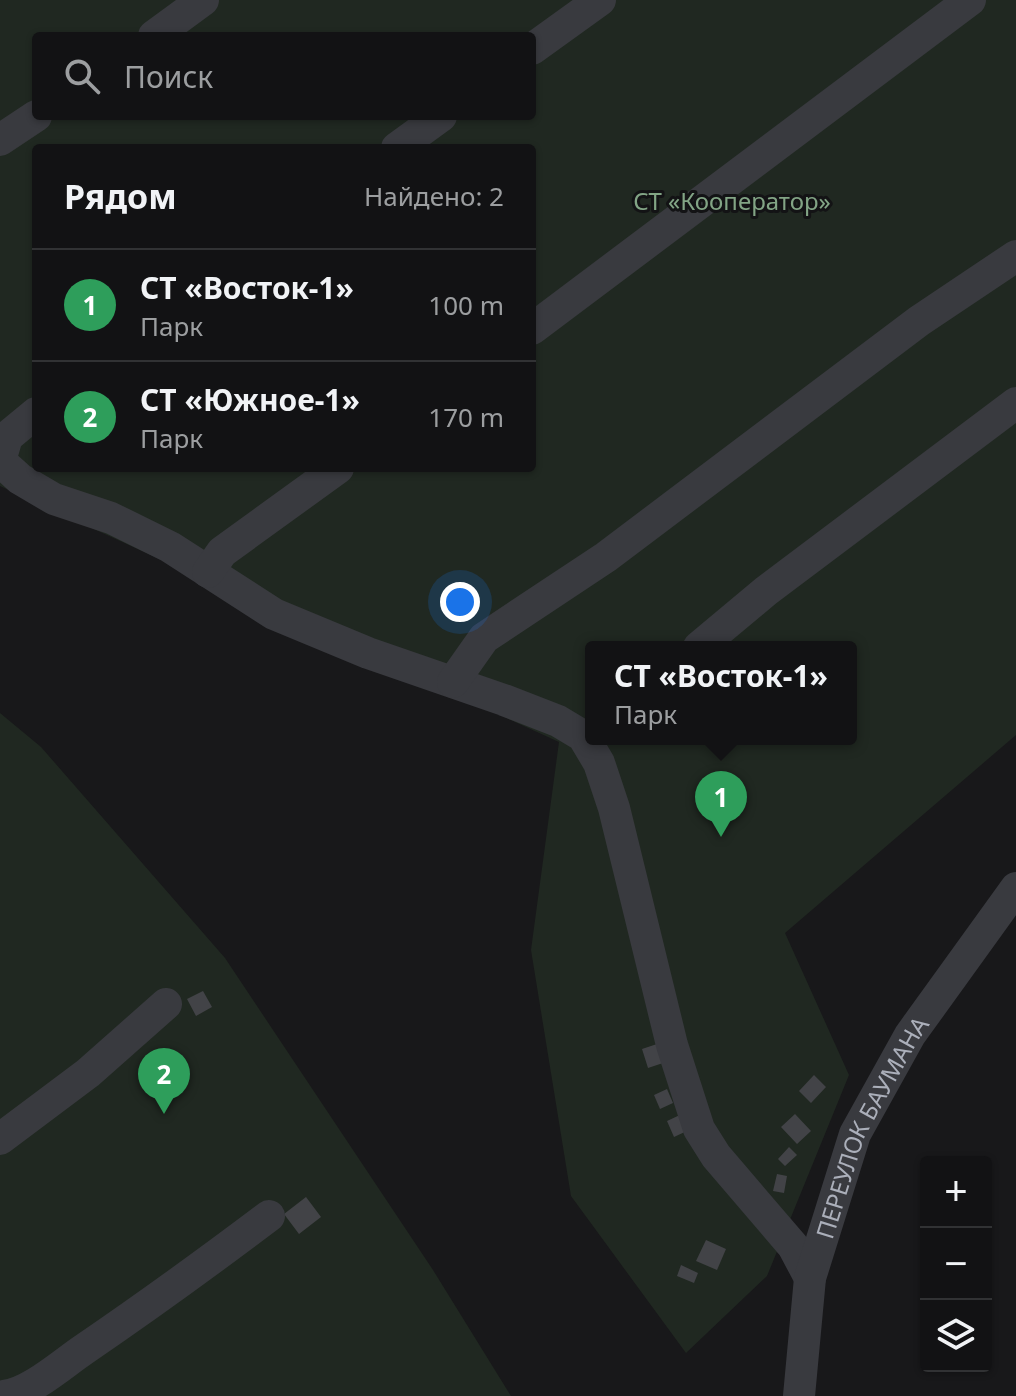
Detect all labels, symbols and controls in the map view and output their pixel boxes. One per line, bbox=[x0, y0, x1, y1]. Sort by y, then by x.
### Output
search box bbox=[32, 32, 536, 120]
icon: search bbox=[60, 54, 104, 98]
text: Поиск bbox=[124, 56, 213, 97]
text: Рядом bbox=[64, 173, 177, 219]
text: Найдено: 2 bbox=[364, 178, 504, 214]
park label: СТ «Кооператор» bbox=[633, 184, 831, 217]
text: СТ «Восток-1» bbox=[140, 267, 354, 308]
text: 1 bbox=[83, 287, 97, 323]
text: 100 m bbox=[428, 287, 504, 323]
text: Парк bbox=[140, 308, 203, 344]
text: СТ «Южное-1» bbox=[140, 379, 360, 420]
text: 2 bbox=[83, 399, 97, 435]
text: 170 m bbox=[428, 399, 504, 435]
text: Парк bbox=[140, 420, 203, 456]
your location bbox=[440, 582, 480, 622]
popup bbox=[585, 641, 857, 745]
text: СТ «Восток-1» bbox=[614, 655, 828, 696]
text: Парк bbox=[614, 696, 677, 732]
pin: 1 bbox=[695, 771, 747, 837]
street label: ПЕРЕУЛОК БАУМАНА bbox=[807, 1008, 936, 1242]
pin: 2 bbox=[138, 1048, 190, 1114]
map controls bbox=[920, 1156, 992, 1372]
button: + bbox=[920, 1156, 992, 1228]
button: − bbox=[920, 1228, 992, 1300]
button: layers bbox=[920, 1300, 992, 1372]

